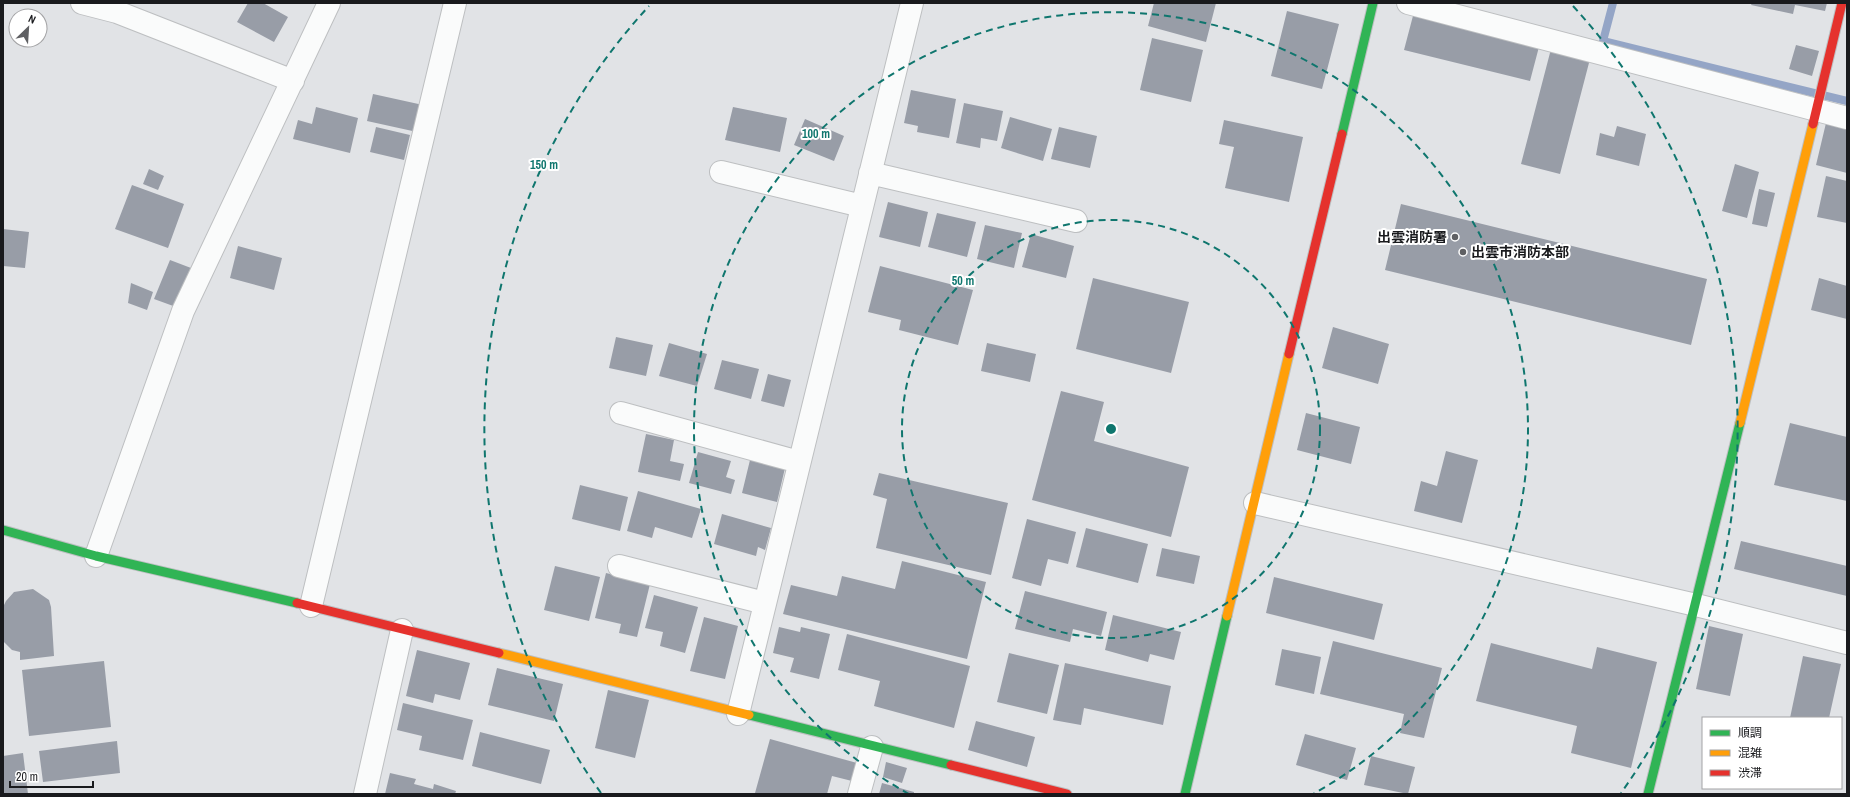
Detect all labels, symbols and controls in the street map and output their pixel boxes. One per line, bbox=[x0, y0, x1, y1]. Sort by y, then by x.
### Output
north arrow bbox=[8, 8, 48, 48]
text: N bbox=[26, 11, 38, 27]
text: 100 m bbox=[802, 126, 830, 142]
text: 150 m bbox=[530, 157, 558, 173]
place label: 出雲消防署 bbox=[1377, 228, 1447, 246]
marker: 出雲消防署 bbox=[1450, 232, 1460, 242]
place label: 出雲市消防本部 bbox=[1471, 243, 1569, 261]
marker: 出雲市消防本部 bbox=[1458, 247, 1468, 257]
text: 50 m bbox=[952, 273, 974, 289]
centre of rings bbox=[1104, 422, 1118, 436]
legend bbox=[1702, 717, 1842, 789]
text: 順調 bbox=[1738, 725, 1762, 741]
text: 混雑 bbox=[1738, 745, 1762, 761]
scale bar bbox=[10, 763, 93, 789]
text: 渋滞 bbox=[1738, 765, 1762, 781]
text: 20 m bbox=[16, 769, 38, 785]

